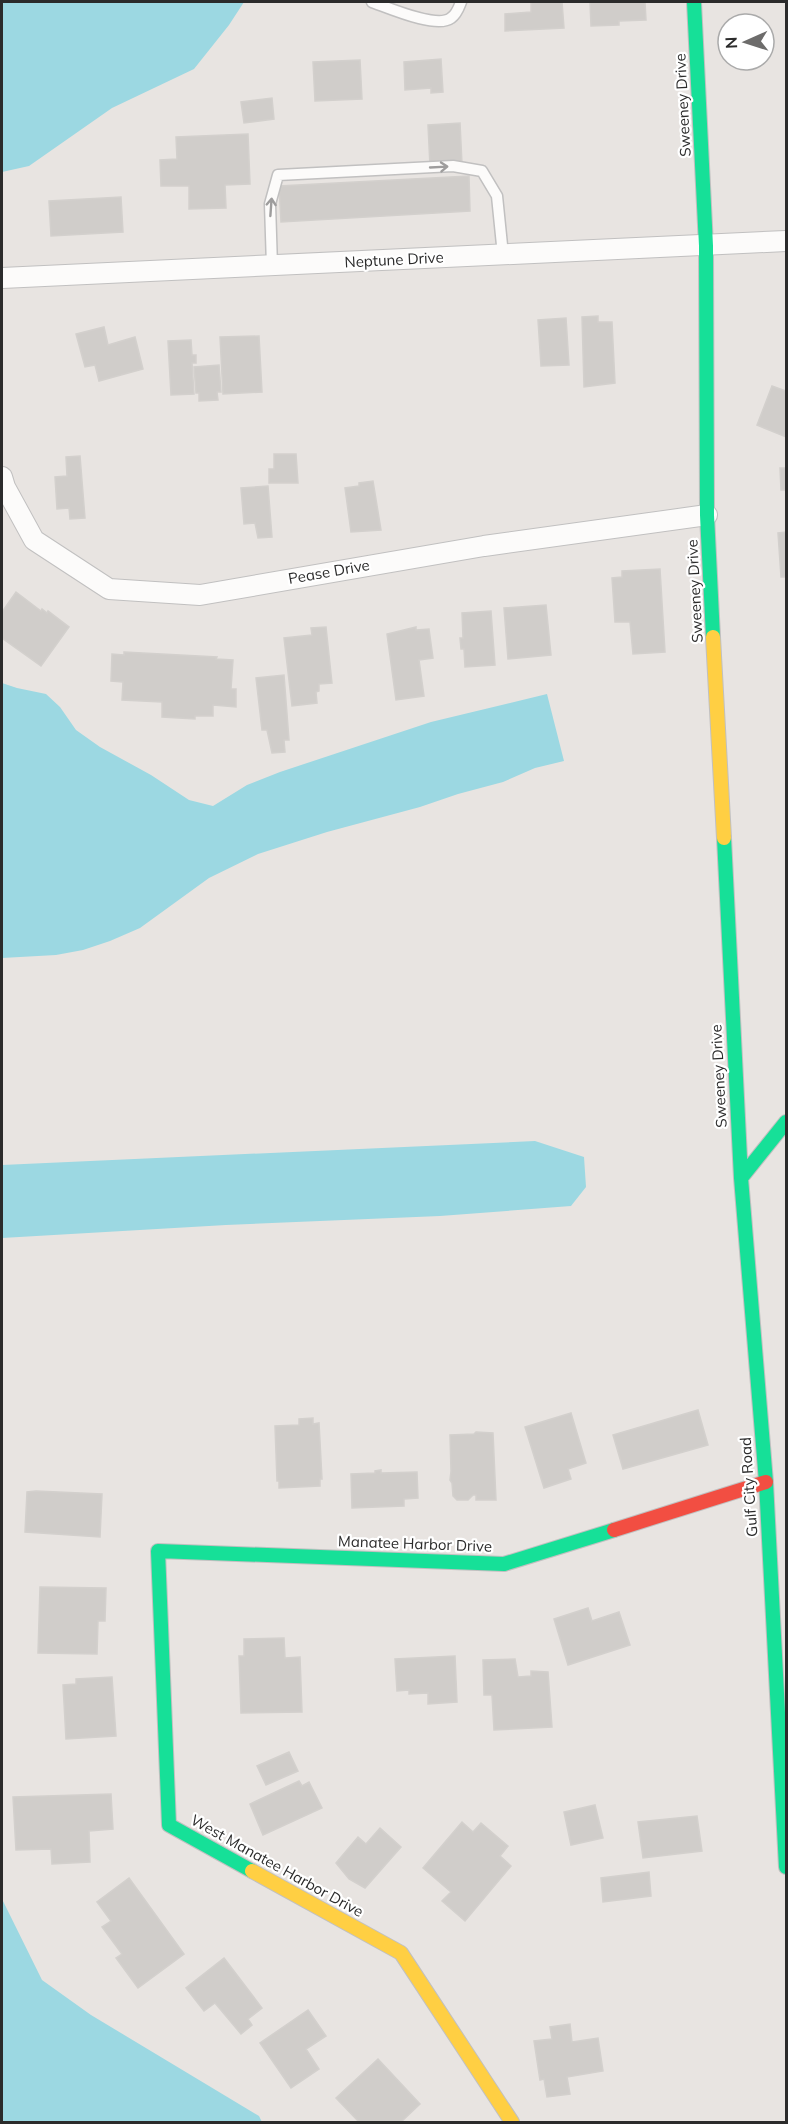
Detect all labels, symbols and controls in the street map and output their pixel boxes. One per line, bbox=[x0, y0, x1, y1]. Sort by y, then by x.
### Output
north arrow bbox=[716, 12, 776, 72]
text: N bbox=[721, 36, 741, 49]
street label: Sweeney Drive bbox=[670, 53, 695, 157]
one-way arrow bbox=[429, 161, 449, 172]
one-way arrow bbox=[266, 198, 277, 218]
street label: Neptune Drive bbox=[344, 247, 444, 272]
street label: Sweeney Drive bbox=[682, 539, 707, 643]
street label: Pease Drive bbox=[287, 555, 371, 588]
street label: Sweeney Drive bbox=[706, 1024, 731, 1128]
street label: Gulf City Road bbox=[736, 1436, 761, 1538]
street label: Manatee Harbor Drive bbox=[338, 1531, 492, 1556]
street label: West Manatee Harbor Drive bbox=[188, 1810, 367, 1921]

